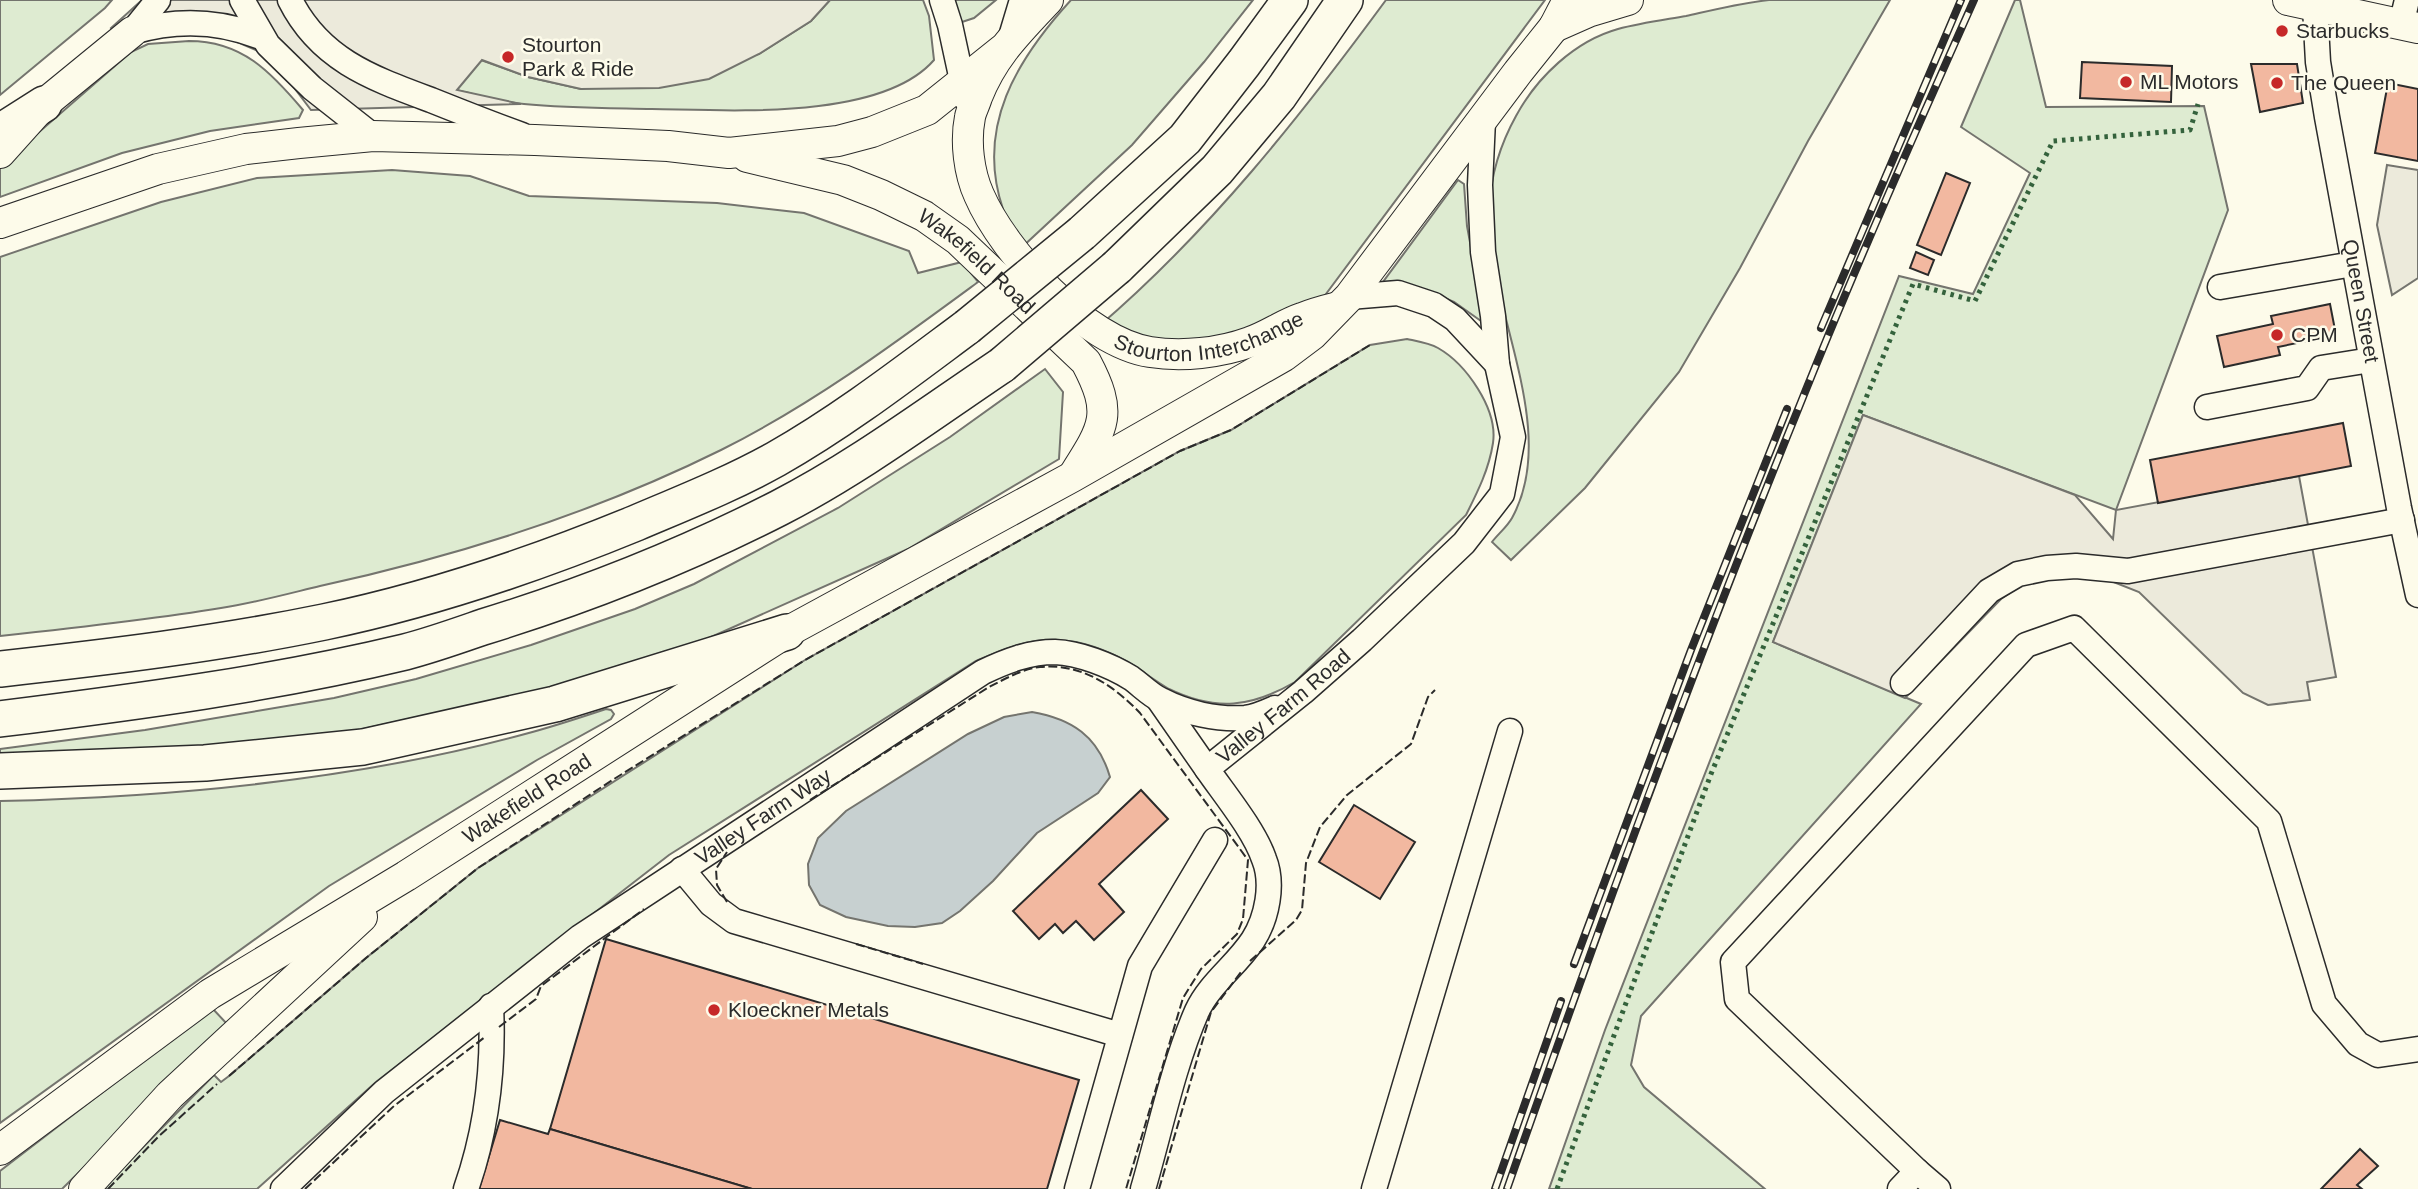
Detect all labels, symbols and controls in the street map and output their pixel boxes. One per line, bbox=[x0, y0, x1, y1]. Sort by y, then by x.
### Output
place label: Starbucks bbox=[2296, 19, 2389, 42]
marker: Starbucks bbox=[2274, 23, 2290, 39]
place label: Stourton Park & Ride bbox=[522, 33, 634, 80]
marker: Stourton Park & Ride bbox=[500, 49, 516, 65]
place label: ML Motors bbox=[2140, 70, 2238, 93]
place label: The Queen bbox=[2291, 71, 2396, 94]
marker: ML Motors bbox=[2118, 74, 2134, 90]
marker: The Queen bbox=[2269, 75, 2285, 91]
street label: Wakefield Road bbox=[914, 204, 1040, 318]
street label: Queen Street bbox=[2339, 237, 2384, 365]
street label: Stourton Interchange bbox=[1111, 307, 1306, 365]
place label: CPM bbox=[2291, 323, 2338, 346]
marker: CPM bbox=[2269, 327, 2285, 343]
street label: Valley Farm Road bbox=[1212, 644, 1355, 768]
street label: Wakefield Road bbox=[458, 749, 595, 848]
street label: Valley Farm Way bbox=[691, 763, 835, 869]
place label: Kloeckner Metals bbox=[728, 998, 889, 1021]
marker: Kloeckner Metals bbox=[706, 1002, 722, 1018]

